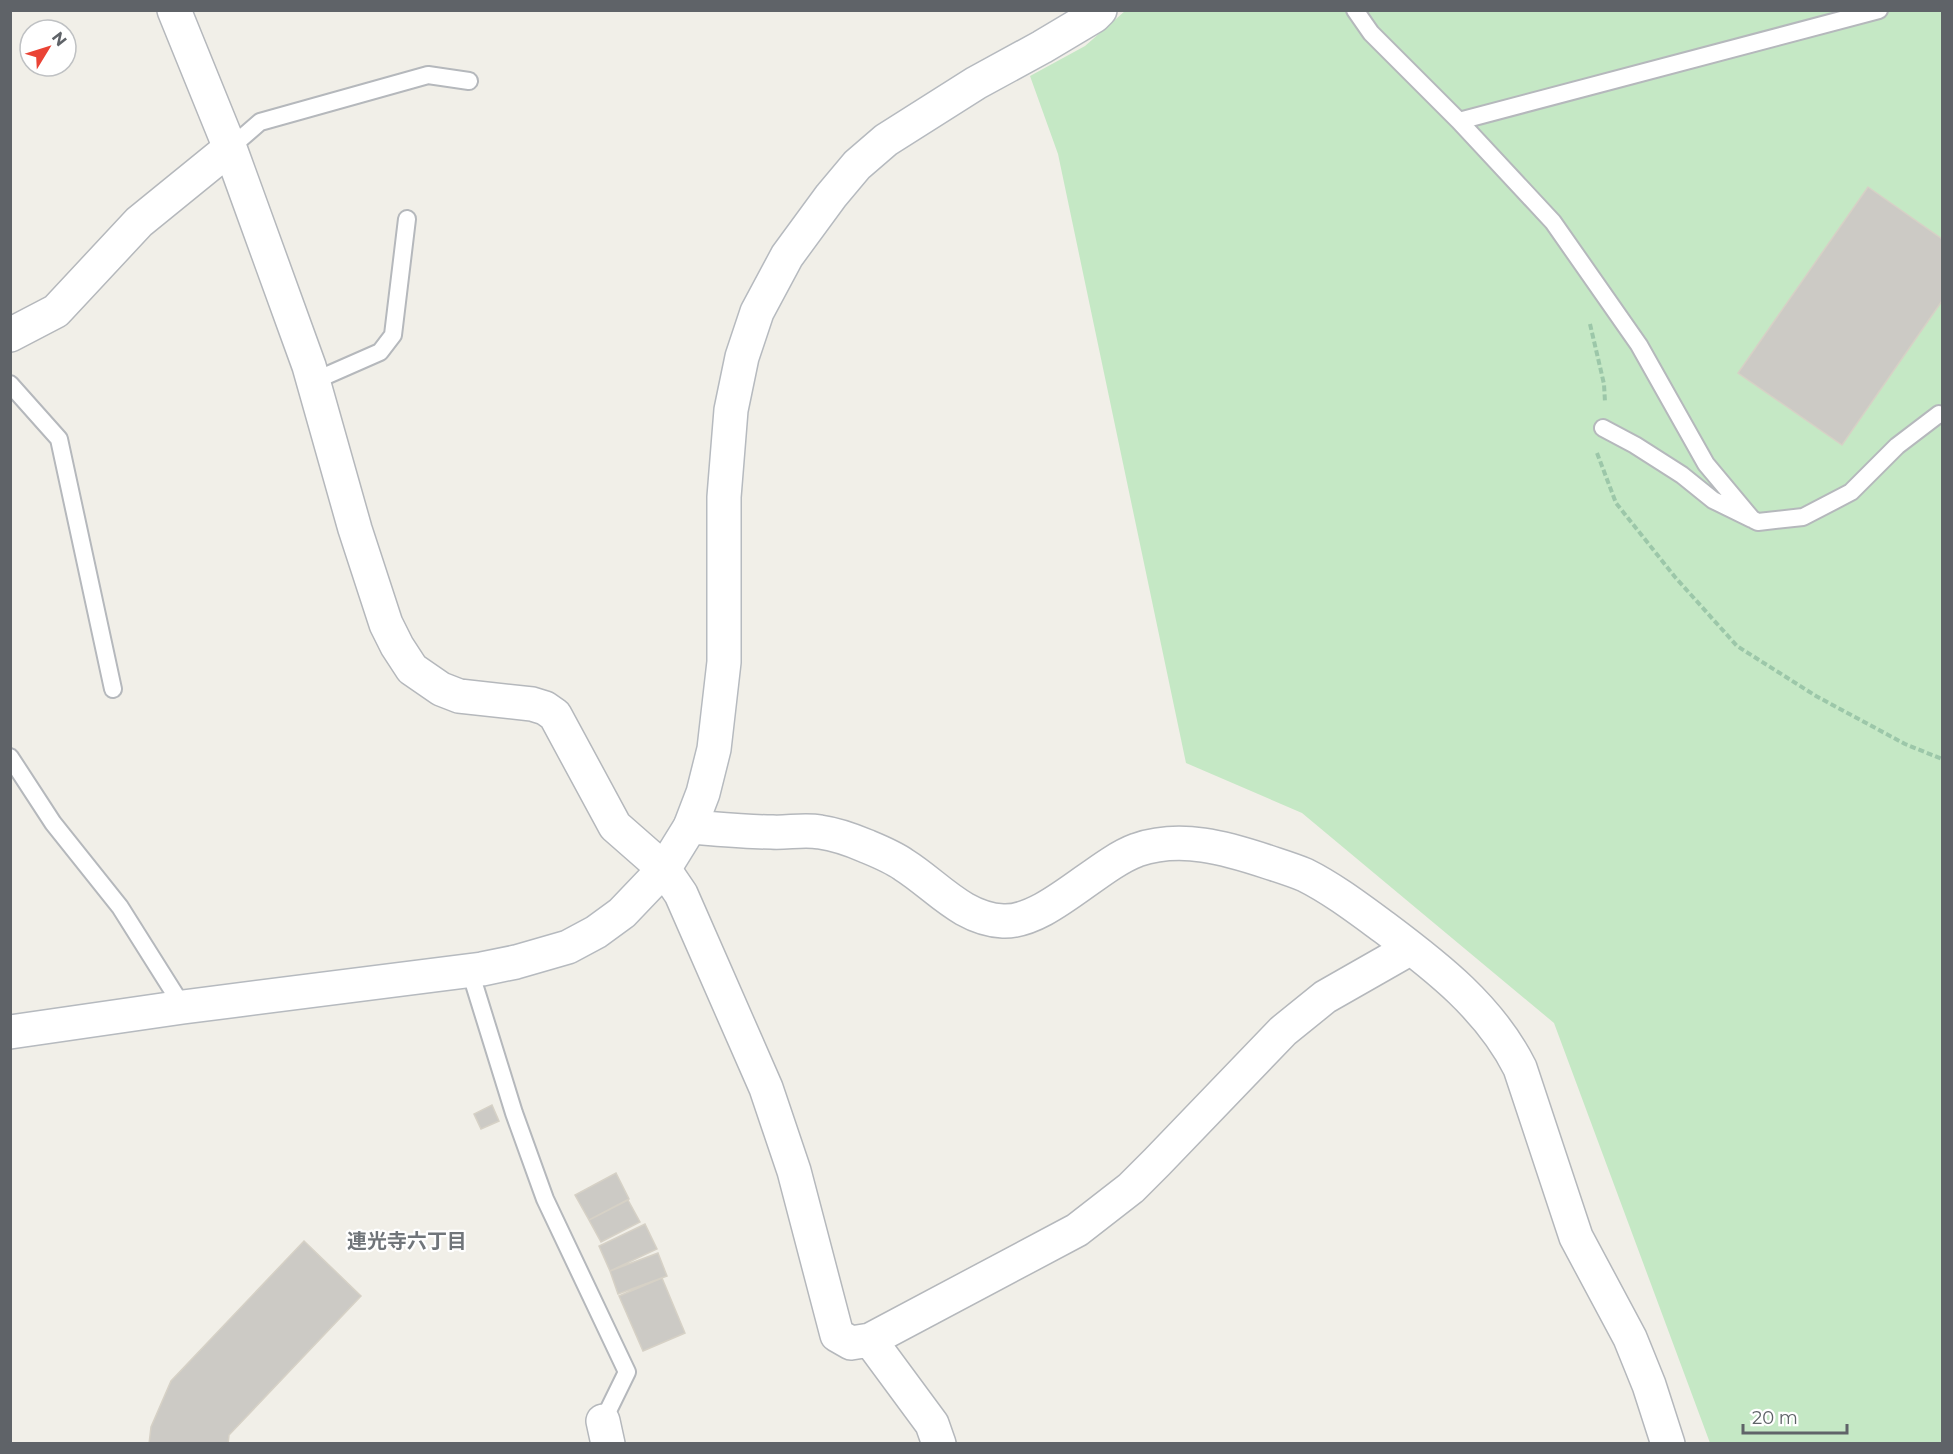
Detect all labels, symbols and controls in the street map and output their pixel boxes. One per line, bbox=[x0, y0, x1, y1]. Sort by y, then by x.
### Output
north arrow bbox=[18, 18, 78, 78]
text: N bbox=[48, 28, 71, 50]
district label: 連光寺六丁目 bbox=[347, 1229, 467, 1253]
scale bar bbox=[1743, 1397, 1846, 1435]
text: 20 m bbox=[1752, 1407, 1798, 1429]

